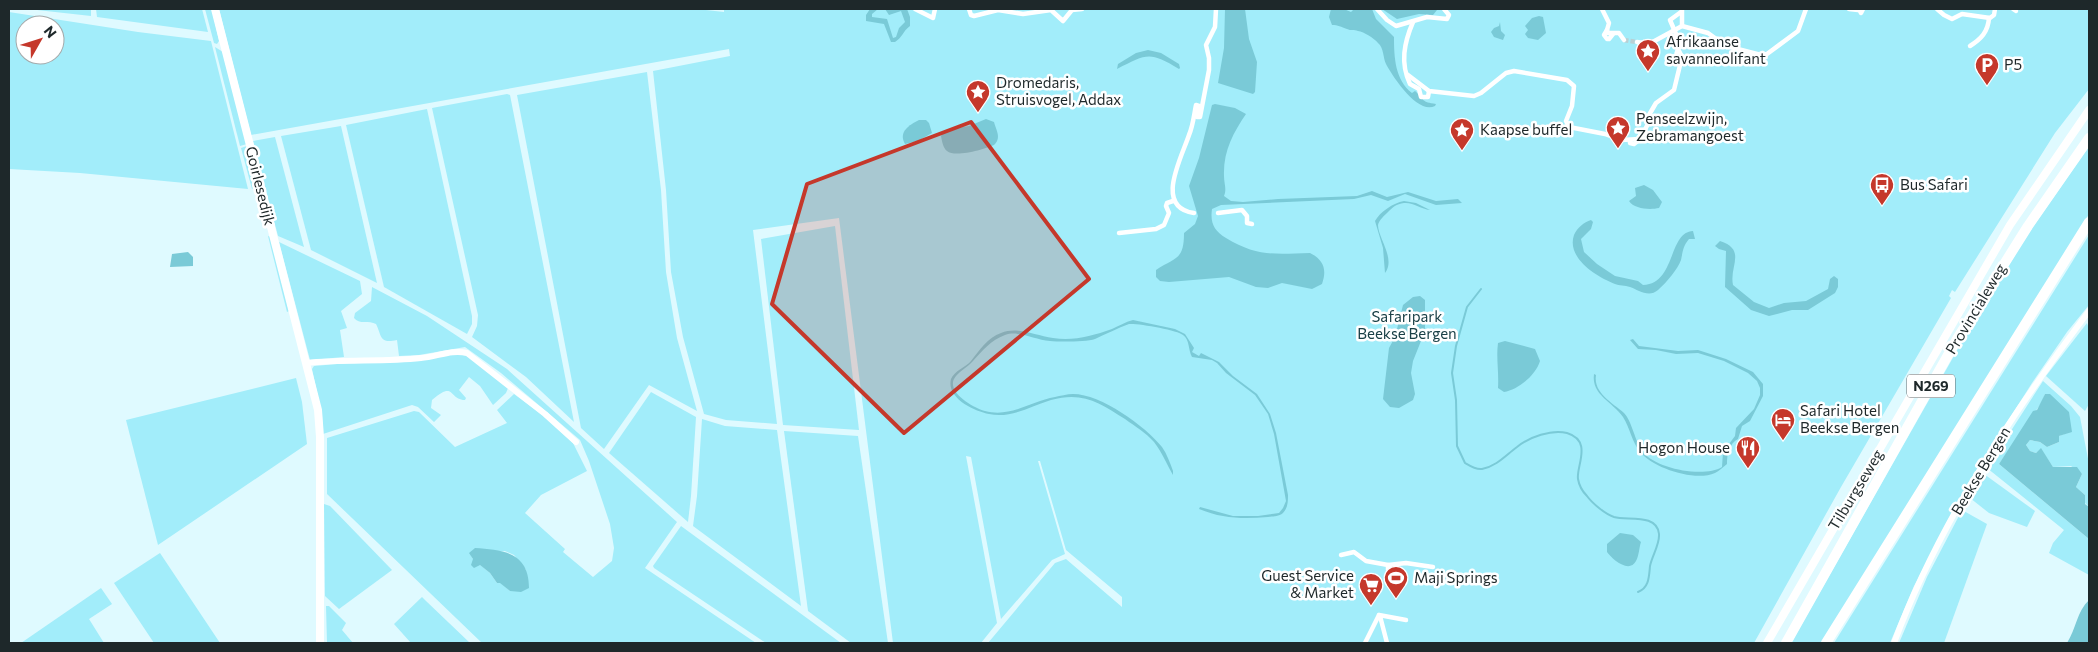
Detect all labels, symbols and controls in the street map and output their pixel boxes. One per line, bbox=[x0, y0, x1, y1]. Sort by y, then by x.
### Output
north arrow bbox=[15, 15, 65, 65]
text: N bbox=[41, 22, 60, 41]
place label: Afrikaanse savanneolifant bbox=[1666, 32, 1766, 67]
place icon: Afrikaanse savanneolifant bbox=[1635, 38, 1661, 72]
parking icon: P5 bbox=[1974, 52, 2000, 86]
place label: P5 bbox=[2004, 55, 2022, 73]
place label: Dromedaris, Struisvogel, Addax bbox=[996, 73, 1121, 108]
place icon: Dromedaris, Struisvogel, Addax bbox=[965, 79, 991, 113]
place label: Penseelzwijn, Zebramangoest bbox=[1636, 109, 1744, 144]
place icon: Penseelzwijn, Zebramangoest bbox=[1605, 115, 1631, 149]
place icon: Kaapse buffel bbox=[1449, 117, 1475, 151]
place label: Kaapse buffel bbox=[1480, 120, 1572, 138]
street label: Goirlesedijk bbox=[242, 144, 279, 227]
bus stop icon: Bus Safari bbox=[1869, 172, 1895, 206]
place label: Bus Safari bbox=[1900, 175, 1968, 193]
street label: Provincialeweg bbox=[1941, 260, 2009, 357]
park label: Safaripark Beekse Bergen bbox=[1357, 307, 1457, 342]
road number: N269 bbox=[1907, 374, 1955, 398]
place label: Safari Hotel Beekse Bergen bbox=[1800, 401, 1899, 436]
hotel icon: Safari Hotel Beekse Bergen bbox=[1770, 407, 1796, 441]
street label: Beekse Bergen bbox=[1947, 423, 2013, 518]
restaurant icon: Hogon House bbox=[1735, 435, 1761, 469]
place label: Hogon House bbox=[1638, 438, 1730, 456]
street label: Tilburgseweg bbox=[1824, 446, 1886, 533]
sports icon: Maji Springs bbox=[1383, 565, 1409, 599]
place label: Guest Service & Market bbox=[1261, 566, 1354, 601]
place label: Maji Springs bbox=[1414, 568, 1498, 586]
supermarket icon: Guest Service & Market bbox=[1358, 572, 1384, 606]

